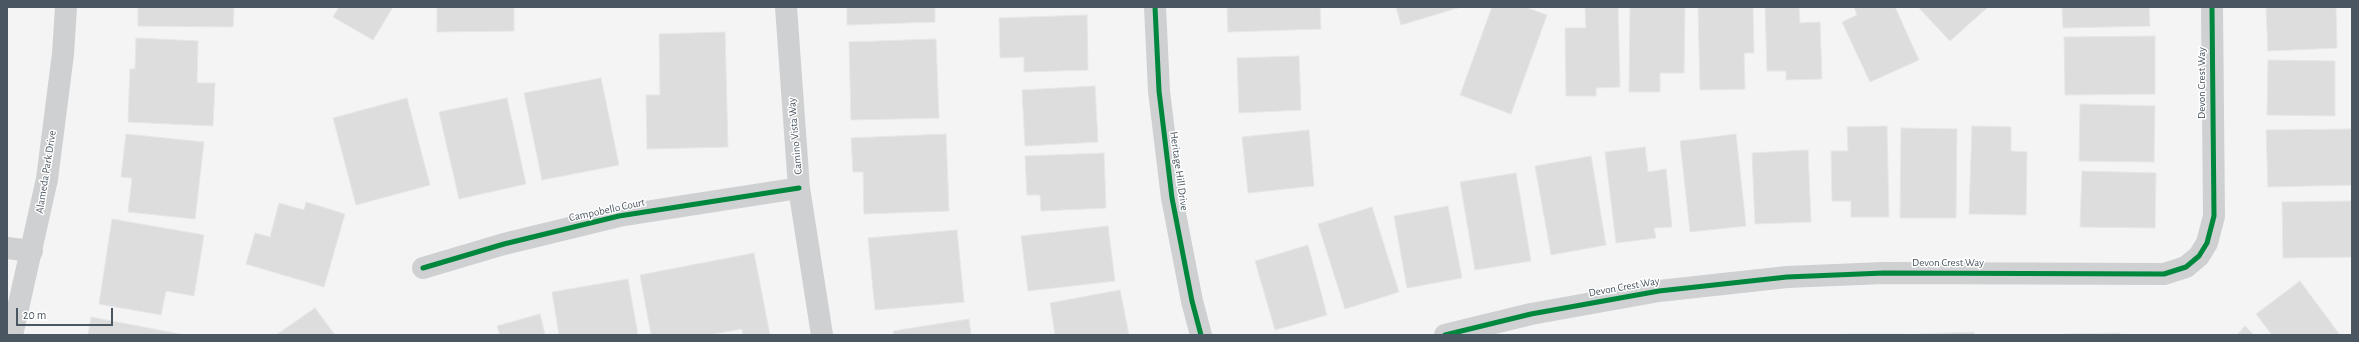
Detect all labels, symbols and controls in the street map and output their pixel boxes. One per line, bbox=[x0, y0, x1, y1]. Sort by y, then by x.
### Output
street label: Devon Crest Way bbox=[2195, 47, 2209, 119]
street label: Camino Vista Way bbox=[785, 97, 805, 175]
street label: Alameda Park Drive bbox=[33, 129, 59, 215]
street label: Heritage Hill Drive bbox=[1167, 131, 1191, 211]
street label: Campobello Court bbox=[568, 196, 646, 224]
street label: Devon Crest Way bbox=[1912, 256, 1984, 270]
street label: Devon Crest Way bbox=[1587, 274, 1661, 300]
scale bar bbox=[18, 300, 115, 326]
text: 20 m bbox=[23, 309, 46, 321]

